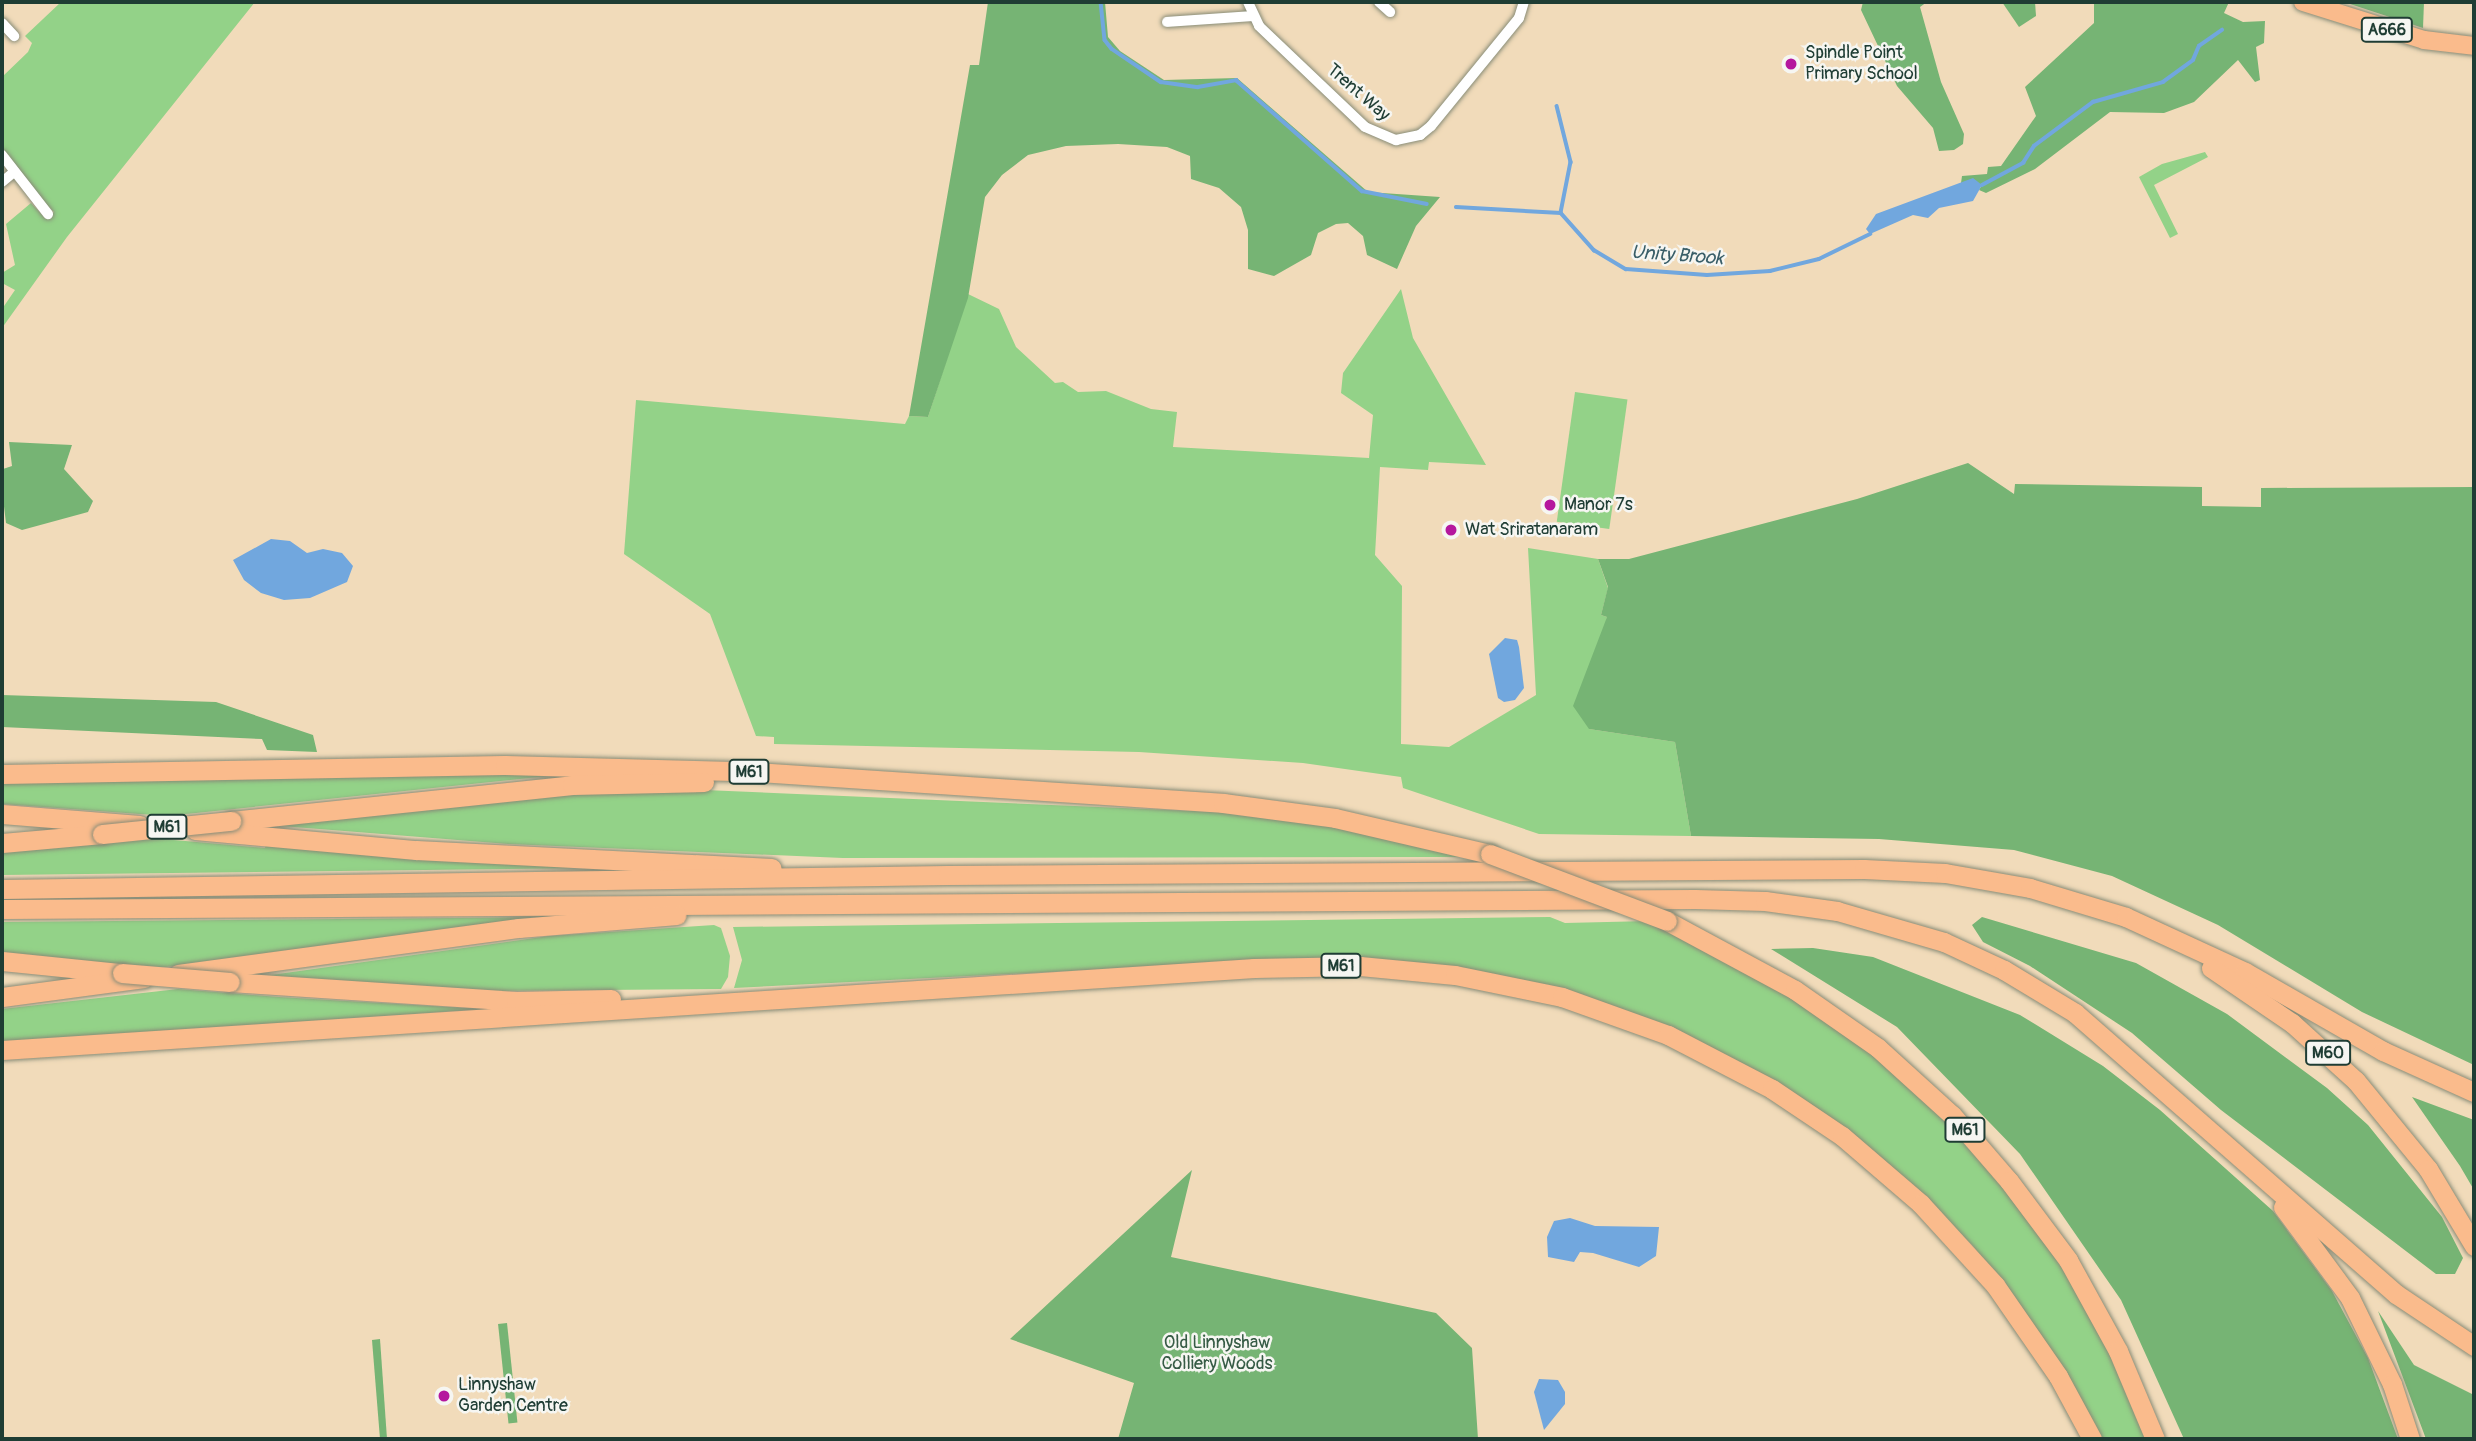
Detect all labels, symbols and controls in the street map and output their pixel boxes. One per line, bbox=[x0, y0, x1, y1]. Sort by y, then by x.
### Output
road number: A666 bbox=[2361, 18, 2413, 42]
place label: Spindle Point Primary School bbox=[1805, 43, 1918, 86]
marker: Spindle Point Primary School bbox=[1783, 56, 1799, 72]
street label: Trent Way bbox=[1322, 60, 1394, 126]
water label: Unity Brook bbox=[1630, 241, 1724, 271]
place label: Manor 7s bbox=[1564, 494, 1633, 516]
marker: Manor 7s bbox=[1542, 497, 1558, 513]
place label: Wat Sriratanaram bbox=[1465, 519, 1598, 541]
marker: Wat Sriratanaram bbox=[1443, 522, 1459, 538]
road number: M61 bbox=[728, 760, 770, 785]
road number: M61 bbox=[146, 814, 188, 840]
road number: M61 bbox=[1320, 954, 1362, 978]
road number: M60 bbox=[2304, 1040, 2352, 1065]
road number: M61 bbox=[1944, 1118, 1986, 1142]
park label: Old Linnyshaw Colliery Woods bbox=[1161, 1333, 1273, 1376]
place label: Linnyshaw Garden Centre bbox=[458, 1375, 568, 1418]
marker: Linnyshaw Garden Centre bbox=[436, 1388, 452, 1404]

